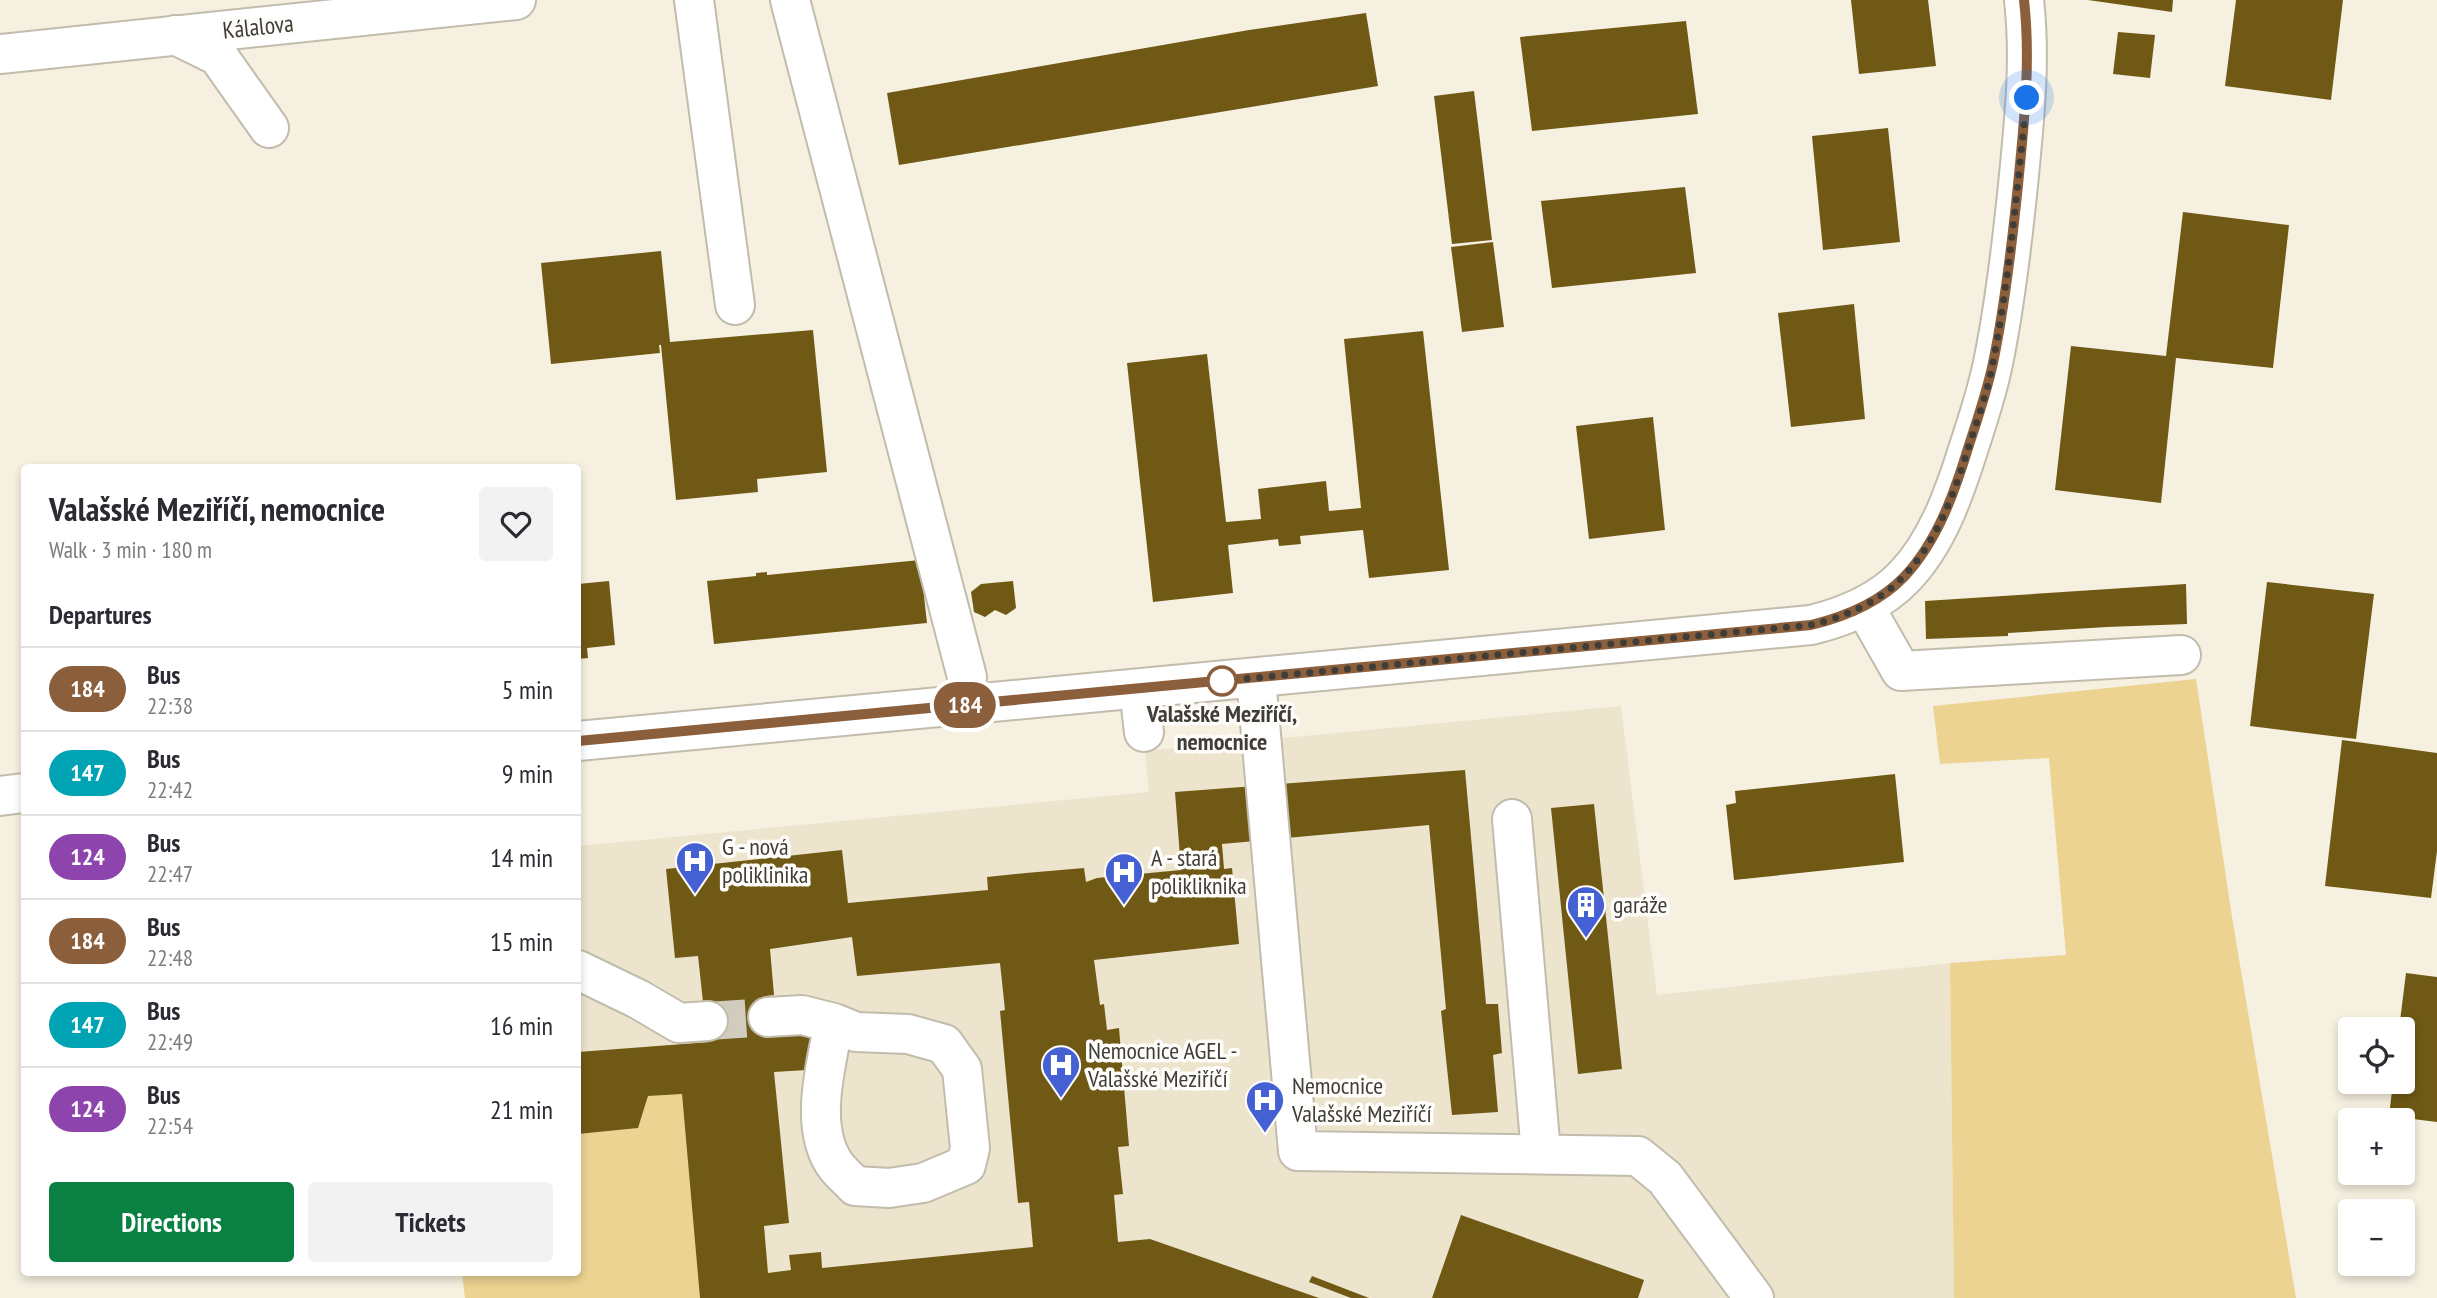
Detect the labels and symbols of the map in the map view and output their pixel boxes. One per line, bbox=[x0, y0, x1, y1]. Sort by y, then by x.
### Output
street label: Kálalova bbox=[221, 7, 295, 46]
your location bbox=[2009, 80, 2044, 115]
marker: Valašské Meziříčí, nemocnice bbox=[1207, 666, 1237, 696]
line badge: 184 bbox=[925, 682, 1005, 728]
place label: Valašské Meziříčí, nemocnice bbox=[1146, 698, 1297, 757]
place label: G - nová poliklinika bbox=[722, 831, 808, 890]
hospital icon: G - nová poliklinika bbox=[674, 840, 716, 895]
place label: A - stará polikliknika bbox=[1151, 842, 1247, 901]
hospital icon: A - stará polikliknika bbox=[1103, 851, 1145, 906]
building icon: garáže bbox=[1565, 884, 1607, 939]
place label: garáže bbox=[1613, 889, 1667, 920]
place label: Nemocnice AGEL - Valašské Meziříčí bbox=[1087, 1035, 1237, 1094]
hospital icon: Nemocnice AGEL - Valašské Meziříčí bbox=[1040, 1044, 1082, 1099]
place label: Nemocnice Valašské Meziříčí bbox=[1291, 1070, 1432, 1129]
hospital icon: Nemocnice Valašské Meziříčí bbox=[1244, 1079, 1286, 1134]

